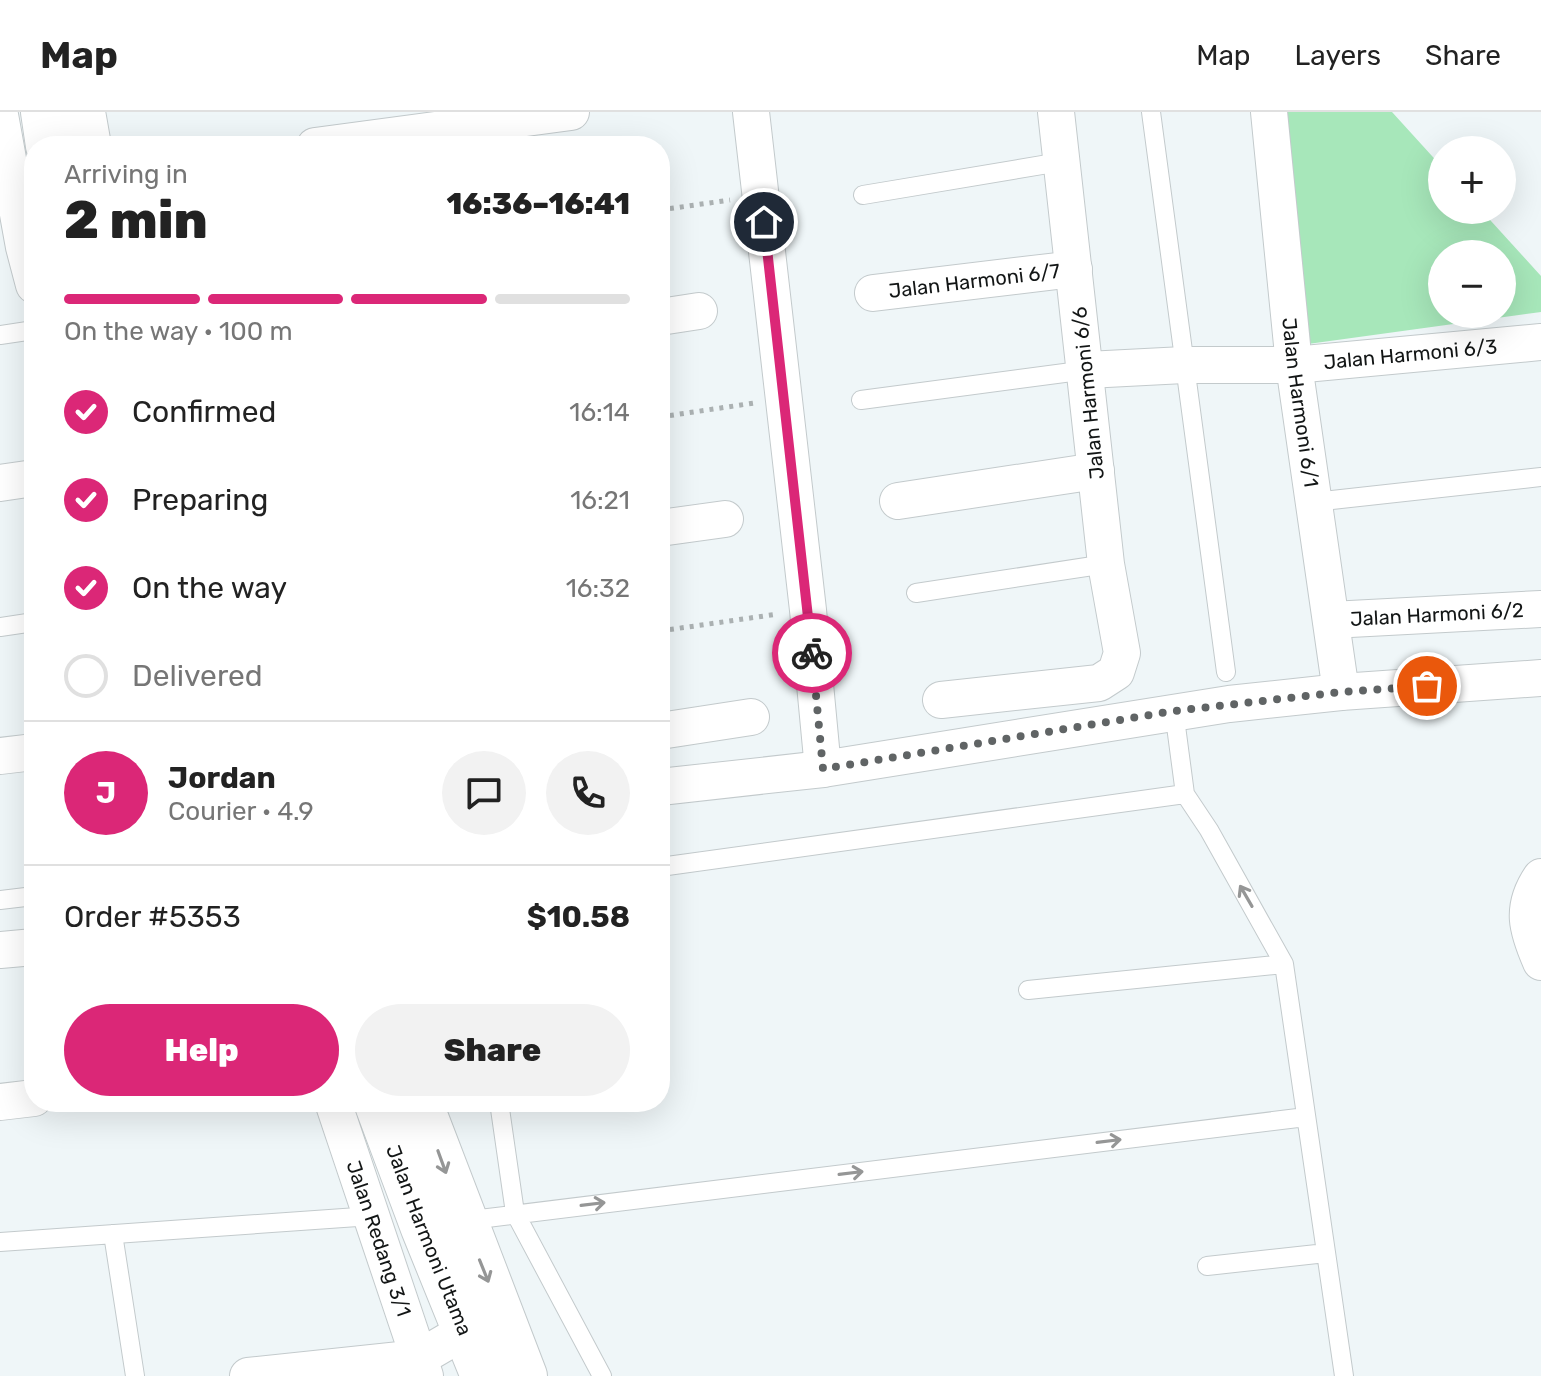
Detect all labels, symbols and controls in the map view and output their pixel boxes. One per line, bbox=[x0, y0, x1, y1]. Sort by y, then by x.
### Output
text: Map bbox=[40, 32, 118, 78]
text: Map bbox=[1196, 39, 1251, 72]
text: Layers bbox=[1295, 39, 1381, 72]
text: Share bbox=[1425, 39, 1501, 72]
map controls bbox=[1428, 136, 1516, 328]
button: + bbox=[1428, 136, 1516, 224]
text: Arriving in bbox=[64, 159, 188, 190]
text: 16:36–16:41 bbox=[447, 186, 630, 222]
pin bbox=[730, 188, 798, 256]
text: 2 min bbox=[64, 189, 208, 251]
icon: home bbox=[742, 200, 786, 244]
button: − bbox=[1428, 240, 1516, 328]
street label: Jalan Harmoni 6/7 bbox=[887, 259, 1061, 303]
street label: Jalan Harmoni 6/6 bbox=[1067, 306, 1109, 480]
text: On the way · 100 m bbox=[64, 316, 293, 347]
street label: Jalan Harmoni 6/1 bbox=[1277, 316, 1323, 489]
street label: Jalan Harmoni 6/3 bbox=[1322, 334, 1498, 374]
icon: check bbox=[64, 390, 108, 434]
text: Confirmed bbox=[132, 394, 276, 430]
text: 16:14 bbox=[569, 397, 630, 428]
icon: check bbox=[64, 478, 108, 522]
text: Preparing bbox=[132, 482, 268, 518]
text: 16:21 bbox=[570, 485, 630, 516]
icon: check bbox=[64, 566, 108, 610]
text: On the way bbox=[132, 570, 287, 606]
text: 16:32 bbox=[566, 573, 630, 604]
street label: Jalan Harmoni 6/2 bbox=[1349, 598, 1524, 631]
courier bbox=[772, 613, 852, 693]
icon: bike bbox=[790, 631, 834, 675]
pin bbox=[1393, 652, 1461, 720]
text: Delivered bbox=[132, 658, 263, 694]
icon: bag bbox=[1405, 664, 1449, 708]
button: chat bbox=[442, 751, 526, 835]
button: phone bbox=[546, 751, 630, 835]
text: Jordan bbox=[168, 760, 276, 796]
text: J bbox=[96, 775, 116, 811]
text: Courier · 4.9 bbox=[168, 796, 314, 827]
one-way arrow bbox=[1238, 885, 1254, 908]
text: Order #5353 bbox=[64, 899, 241, 935]
text: $10.58 bbox=[527, 899, 630, 935]
button: Help bbox=[64, 1004, 339, 1096]
button: Share bbox=[355, 1004, 630, 1096]
one-way arrow bbox=[1096, 1133, 1121, 1148]
street label: Jalan Harmoni Utama bbox=[381, 1142, 477, 1339]
one-way arrow bbox=[436, 1149, 451, 1174]
street label: Jalan Redang 3/1 bbox=[342, 1158, 416, 1319]
one-way arrow bbox=[837, 1165, 864, 1180]
one-way arrow bbox=[579, 1196, 605, 1211]
one-way arrow bbox=[478, 1258, 492, 1283]

